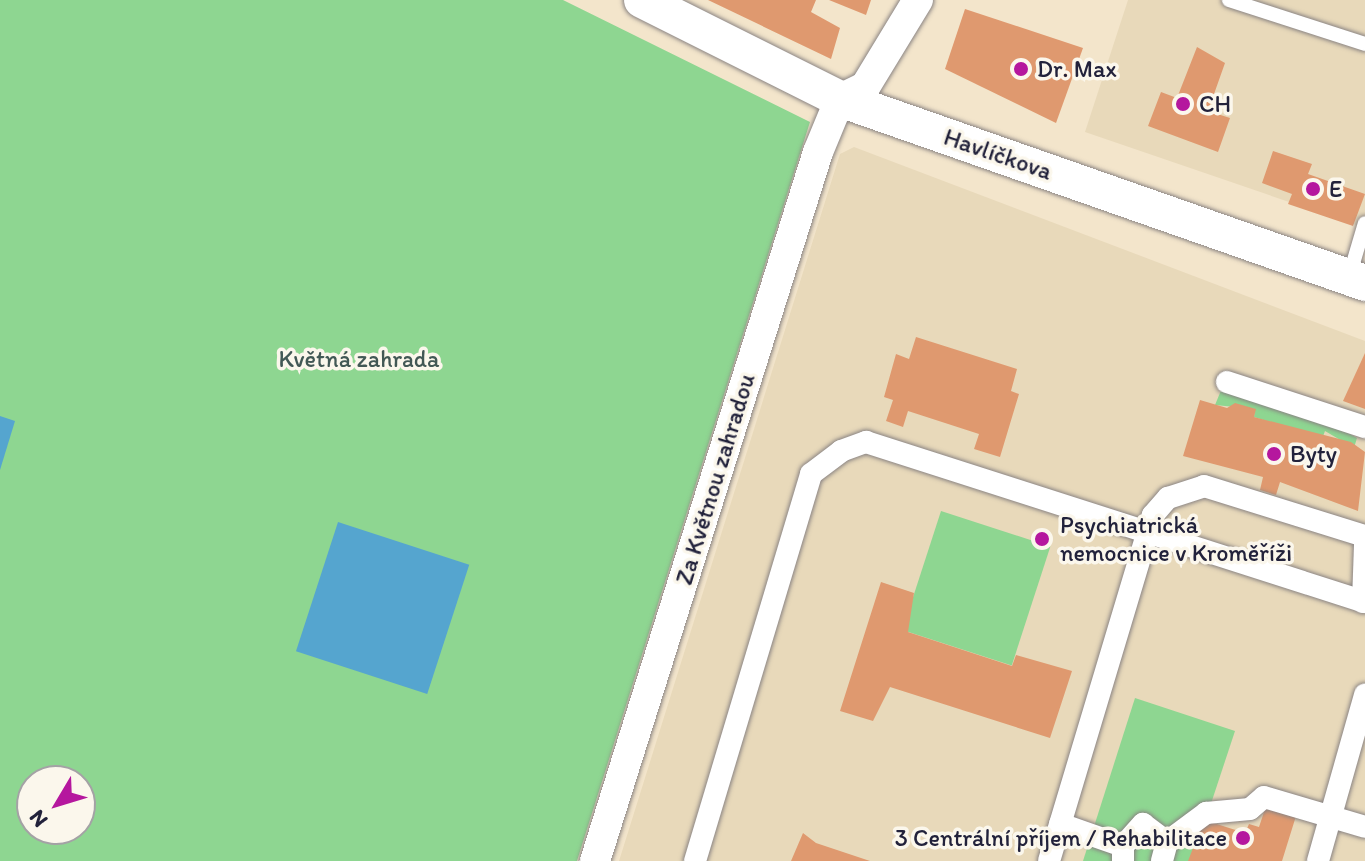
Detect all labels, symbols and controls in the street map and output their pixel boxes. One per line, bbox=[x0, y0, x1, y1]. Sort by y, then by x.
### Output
place label: Dr. Max bbox=[1037, 55, 1117, 83]
marker: Dr. Max bbox=[1012, 60, 1030, 78]
place label: CH bbox=[1199, 90, 1231, 118]
marker: CH bbox=[1174, 95, 1192, 113]
street label: Havlíčkova bbox=[940, 122, 1056, 186]
place label: E bbox=[1329, 175, 1342, 203]
marker: E bbox=[1304, 180, 1322, 198]
park label: Květná zahrada bbox=[279, 345, 439, 373]
street label: Za Květnou zahradou bbox=[669, 370, 761, 588]
place label: Byty bbox=[1290, 440, 1337, 468]
marker: Byty bbox=[1265, 445, 1283, 463]
place label: Psychiatrická nemocnice v Kroměříži bbox=[1060, 511, 1292, 567]
marker: Psychiatrická nemocnice v Kroměříži bbox=[1031, 528, 1053, 550]
north arrow bbox=[16, 765, 96, 845]
text: N bbox=[23, 805, 53, 833]
place label: 3 Centrální příjem / Rehabilitace bbox=[894, 824, 1227, 852]
marker: 3 Centrální příjem / Rehabilitace bbox=[1234, 829, 1252, 847]

